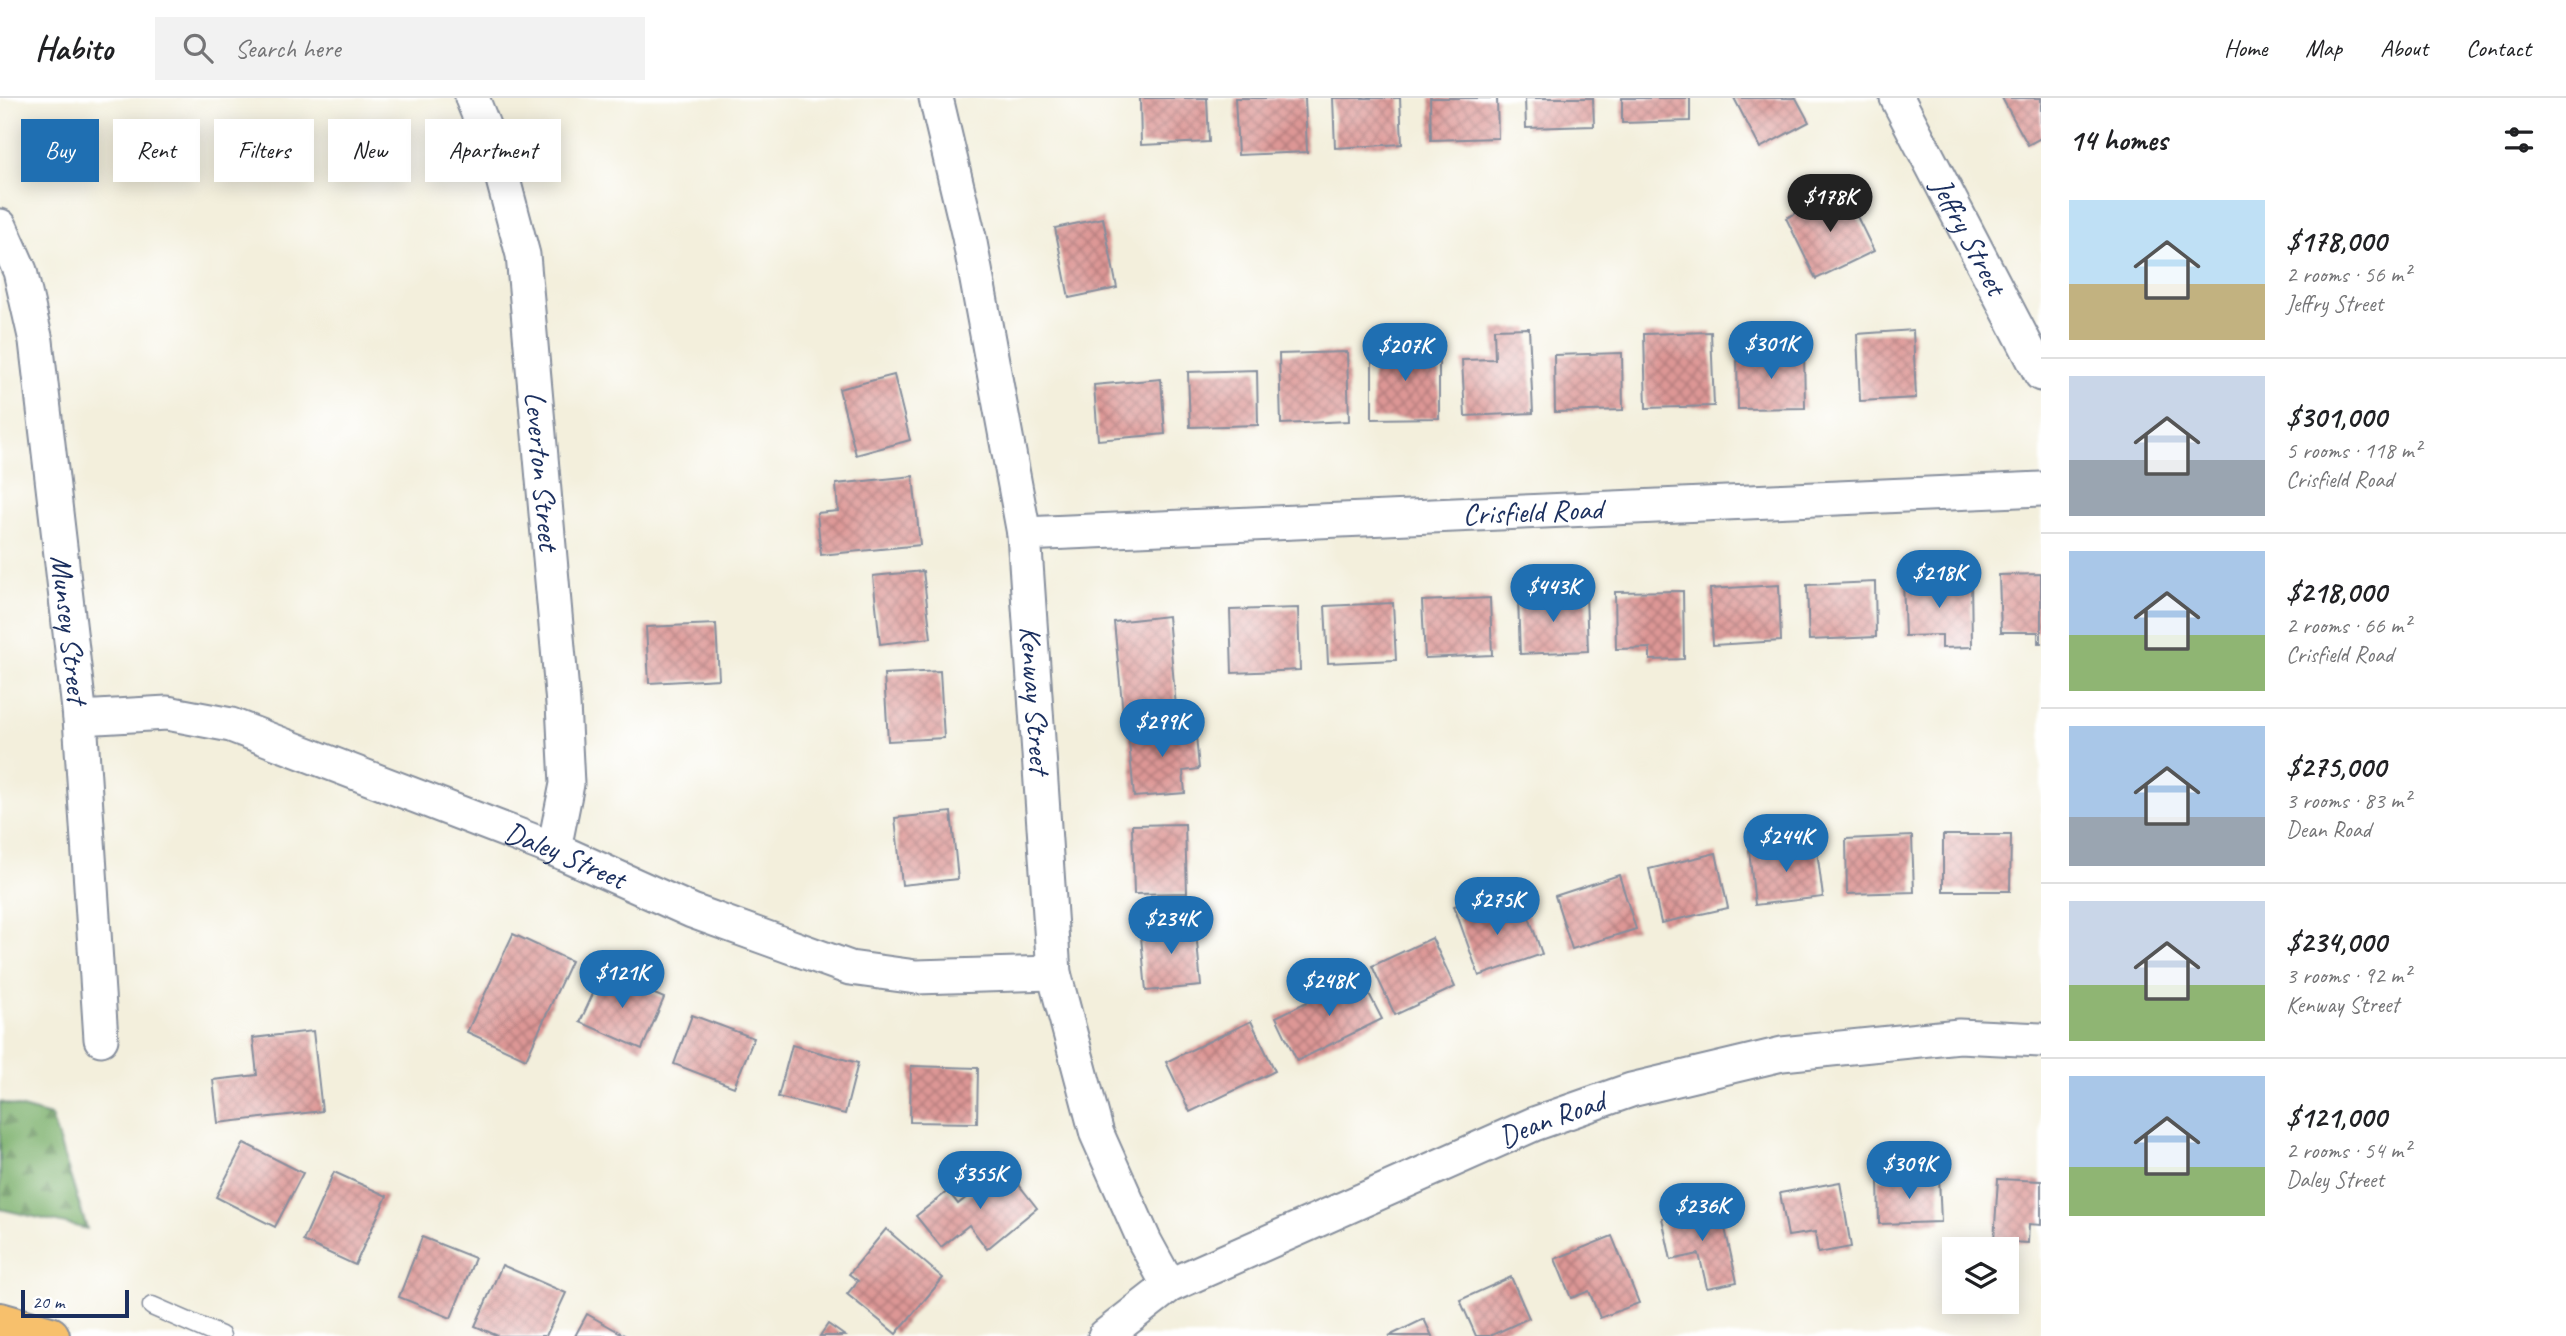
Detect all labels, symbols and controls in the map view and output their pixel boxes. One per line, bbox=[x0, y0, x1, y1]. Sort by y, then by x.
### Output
search box bbox=[155, 17, 645, 80]
text: Habito bbox=[35, 27, 113, 69]
icon: search bbox=[179, 29, 217, 67]
text: Search here bbox=[235, 32, 341, 65]
text: Home bbox=[2224, 33, 2267, 63]
text: Map bbox=[2305, 33, 2342, 63]
text: About bbox=[2380, 33, 2428, 63]
text: Contact bbox=[2466, 33, 2531, 63]
chip: Buy bbox=[21, 119, 99, 182]
chip: Rent bbox=[113, 119, 200, 182]
chip: Filters bbox=[214, 119, 314, 182]
chip: New bbox=[328, 119, 411, 182]
chip: Apartment bbox=[425, 119, 561, 182]
text: 14 homes bbox=[2069, 121, 2167, 159]
icon: filters bbox=[2500, 121, 2538, 159]
street label: Jeffry Street bbox=[1922, 170, 2017, 304]
pin: $178K bbox=[1781, 174, 1879, 234]
text: $178K bbox=[1804, 182, 1857, 211]
text: $178,000 bbox=[2286, 222, 2386, 260]
icon: home bbox=[2125, 228, 2209, 312]
text: 2 rooms · 56 m² bbox=[2286, 260, 2410, 289]
text: Jeffry Street bbox=[2286, 289, 2383, 318]
pin: $301K bbox=[1722, 322, 1820, 381]
pin: $207K bbox=[1356, 324, 1454, 383]
text: $301K bbox=[1744, 329, 1798, 358]
text: $207K bbox=[1379, 331, 1432, 360]
street label: Leverton Street bbox=[516, 390, 568, 555]
text: $301,000 bbox=[2286, 398, 2386, 436]
icon: home bbox=[2125, 404, 2209, 488]
text: 5 rooms · 118 m² bbox=[2286, 436, 2421, 465]
text: Crisfield Road bbox=[2286, 465, 2393, 494]
street label: Crisfield Road bbox=[1462, 489, 1607, 534]
pin: $218K bbox=[1890, 550, 1988, 610]
street label: Munsey Street bbox=[42, 553, 98, 709]
text: $218K bbox=[1912, 558, 1966, 587]
pin: $443K bbox=[1504, 564, 1602, 624]
text: $443K bbox=[1526, 572, 1580, 601]
text: $218,000 bbox=[2286, 573, 2386, 611]
icon: home bbox=[2125, 579, 2209, 663]
text: 2 rooms · 66 m² bbox=[2286, 611, 2410, 640]
street label: Kenway Street bbox=[1011, 625, 1060, 779]
text: Crisfield Road bbox=[2286, 640, 2393, 669]
pin: $299K bbox=[1113, 700, 1211, 759]
text: $299K bbox=[1136, 707, 1188, 736]
text: $275,000 bbox=[2286, 748, 2386, 786]
icon: home bbox=[2125, 754, 2209, 838]
text: 3 rooms · 83 m² bbox=[2286, 786, 2410, 815]
street label: Daley Street bbox=[500, 813, 634, 899]
pin: $244K bbox=[1737, 814, 1835, 874]
text: Dean Road bbox=[2286, 815, 2371, 844]
text: $244K bbox=[1759, 822, 1813, 851]
pin: $275K bbox=[1448, 878, 1546, 937]
text: $275K bbox=[1471, 885, 1523, 914]
pin: $234K bbox=[1122, 896, 1220, 956]
text: $234K bbox=[1144, 904, 1198, 933]
text: $234,000 bbox=[2286, 923, 2386, 961]
icon: home bbox=[2125, 929, 2209, 1013]
pin: $121K bbox=[573, 950, 671, 1010]
text: $121K bbox=[595, 958, 649, 987]
pin: $248K bbox=[1280, 958, 1378, 1018]
text: 3 rooms · 92 m² bbox=[2286, 961, 2410, 990]
text: $248K bbox=[1302, 966, 1356, 995]
text: Kenway Street bbox=[2286, 990, 2399, 1019]
street label: Dean Road bbox=[1493, 1080, 1614, 1156]
text: $121,000 bbox=[2286, 1098, 2386, 1136]
icon: home bbox=[2125, 1104, 2209, 1188]
text: 2 rooms · 54 m² bbox=[2286, 1136, 2410, 1165]
pin: $309K bbox=[1860, 1142, 1958, 1201]
text: $309K bbox=[1883, 1149, 1935, 1178]
pin: $355K bbox=[931, 1152, 1029, 1211]
text: $355K bbox=[954, 1159, 1006, 1188]
text: Daley Street bbox=[2286, 1165, 2384, 1194]
pin: $236K bbox=[1653, 1184, 1751, 1243]
text: $236K bbox=[1675, 1191, 1729, 1220]
map controls bbox=[1942, 1237, 2019, 1314]
button: layers bbox=[1942, 1237, 2019, 1314]
scale bar bbox=[21, 1287, 130, 1319]
text: 20 m bbox=[32, 1290, 64, 1314]

